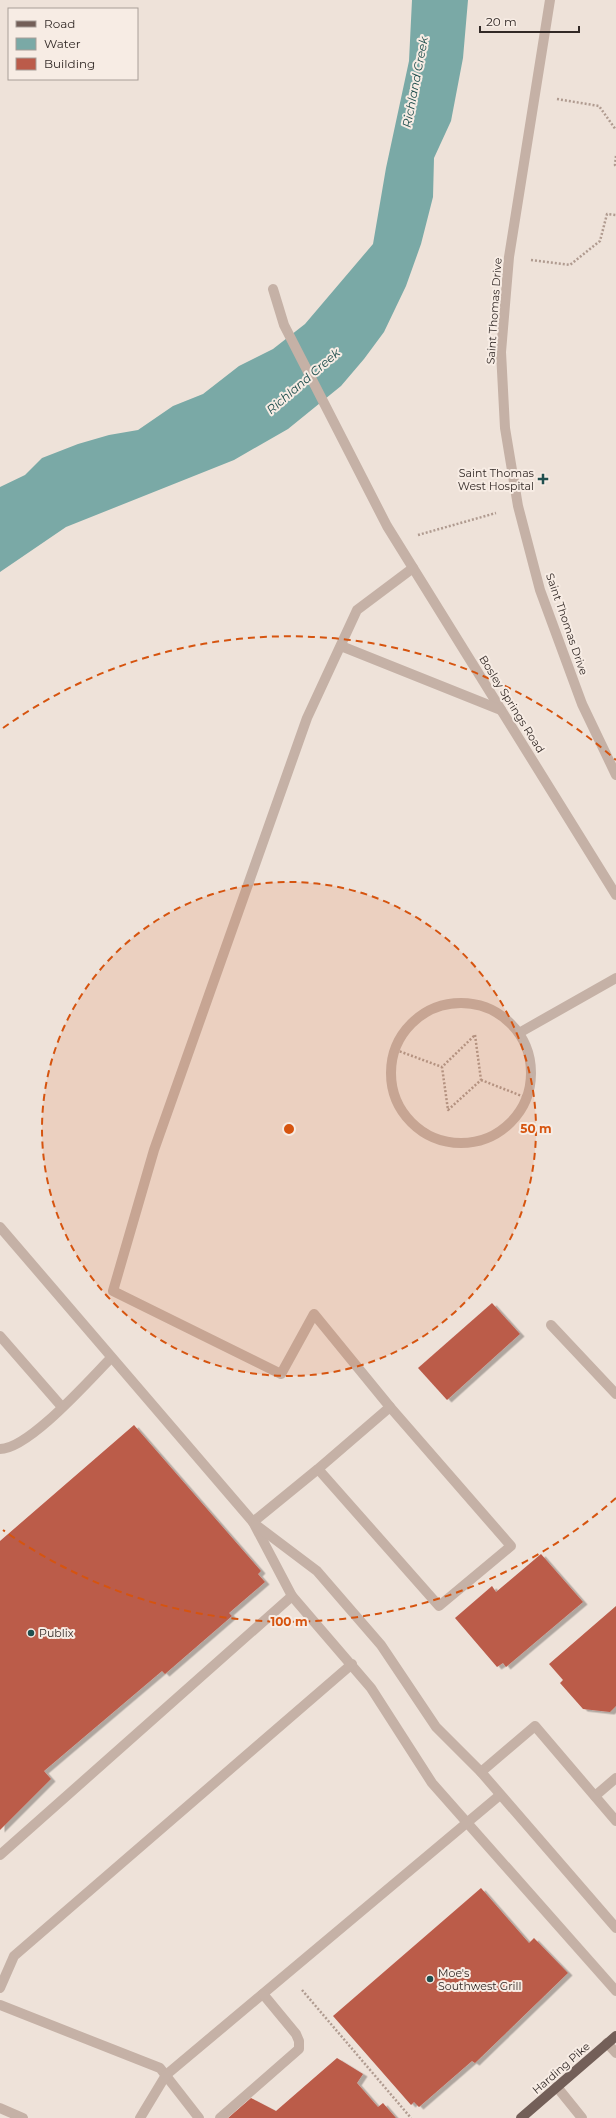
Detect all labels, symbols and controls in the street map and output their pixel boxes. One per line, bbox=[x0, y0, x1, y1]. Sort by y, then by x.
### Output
legend bbox=[8, 8, 138, 80]
scale bar bbox=[480, 8, 579, 34]
text: 20 m bbox=[486, 14, 517, 29]
text: Road bbox=[44, 16, 75, 31]
water label: Richland Creek bbox=[399, 34, 431, 129]
text: Water bbox=[44, 36, 81, 51]
text: Building bbox=[44, 56, 95, 71]
street label: Saint Thomas Drive bbox=[483, 257, 505, 365]
water label: Richland Creek bbox=[263, 344, 343, 417]
place label: Saint Thomas West Hospital bbox=[458, 466, 535, 493]
marker: Saint Thomas West Hospital bbox=[537, 473, 549, 485]
street label: Saint Thomas Drive bbox=[543, 571, 591, 677]
street label: Bosley Springs Road bbox=[476, 653, 548, 755]
text: 50 m bbox=[520, 1121, 552, 1136]
centre of rings bbox=[282, 1122, 296, 1136]
text: 100 m bbox=[271, 1614, 307, 1629]
place label: Publix bbox=[39, 1626, 74, 1640]
marker: Publix bbox=[26, 1628, 36, 1638]
place label: Moe's Southwest Grill bbox=[438, 1966, 521, 1993]
marker: Moe's Southwest Grill bbox=[425, 1974, 435, 1984]
street label: Harding Pike bbox=[529, 2039, 593, 2097]

